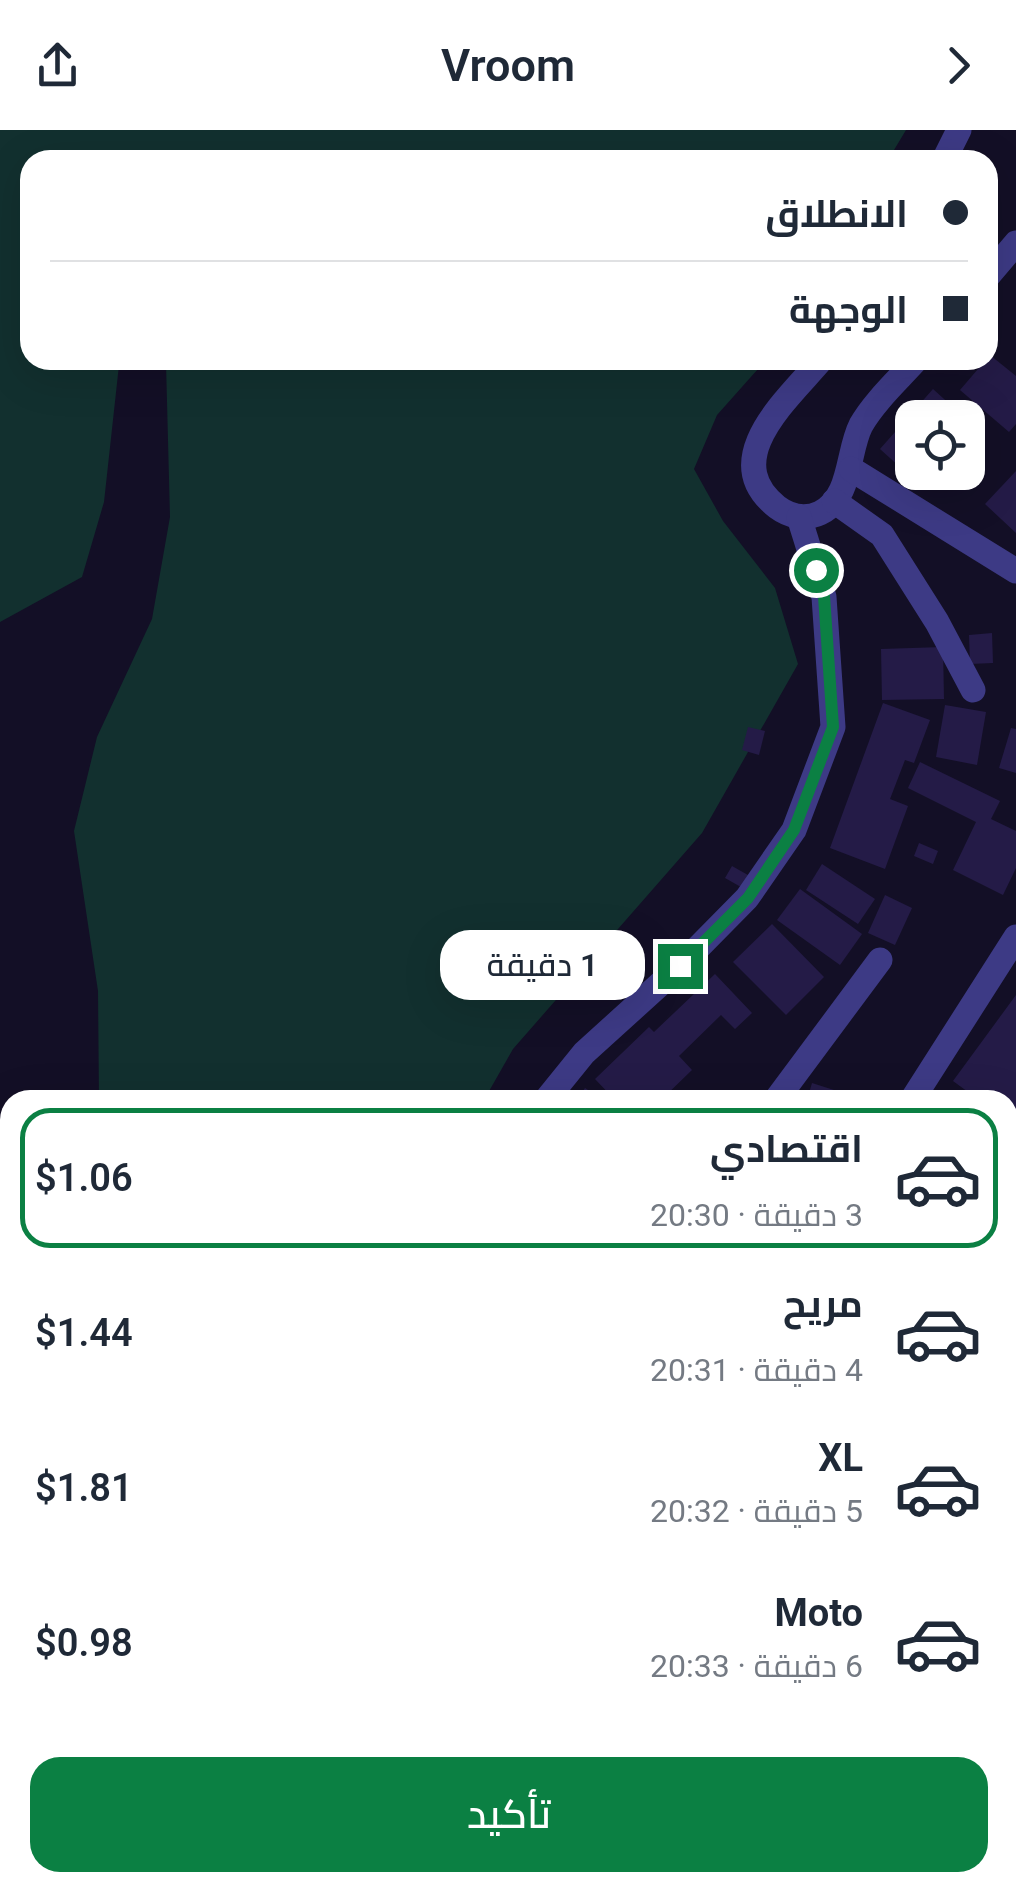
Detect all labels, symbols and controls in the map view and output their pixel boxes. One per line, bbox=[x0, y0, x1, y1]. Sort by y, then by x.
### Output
icon: share bbox=[30, 38, 85, 93]
icon: forward bbox=[931, 38, 986, 93]
text: Vroom bbox=[441, 39, 575, 92]
text: الانطلاق bbox=[765, 192, 908, 236]
text: الوجهة bbox=[789, 288, 908, 332]
map controls bbox=[895, 400, 985, 490]
button: locate bbox=[895, 400, 985, 490]
route start bbox=[794, 548, 839, 593]
callout: 1 دقيقة bbox=[440, 931, 645, 1001]
route end bbox=[658, 944, 703, 989]
text: 1 دقيقة bbox=[487, 946, 598, 984]
text: اقتصادي bbox=[710, 1127, 863, 1171]
icon: car bbox=[893, 1133, 983, 1223]
text: $1.06 bbox=[35, 1156, 133, 1200]
text: 3 دقيقة · 20:30 bbox=[650, 1196, 863, 1234]
text: مريح bbox=[783, 1282, 863, 1326]
icon: car bbox=[893, 1288, 983, 1378]
text: $1.44 bbox=[35, 1311, 133, 1355]
text: 4 دقيقة · 20:31 bbox=[650, 1351, 863, 1389]
text: XL bbox=[818, 1436, 863, 1480]
icon: car bbox=[893, 1443, 983, 1533]
text: $1.81 bbox=[35, 1466, 133, 1510]
text: 5 دقيقة · 20:32 bbox=[650, 1492, 863, 1530]
text: Moto bbox=[774, 1591, 863, 1635]
icon: car bbox=[893, 1598, 983, 1688]
text: $0.98 bbox=[35, 1621, 133, 1665]
text: 6 دقيقة · 20:33 bbox=[650, 1647, 863, 1685]
button: تأكيد bbox=[30, 1757, 988, 1872]

